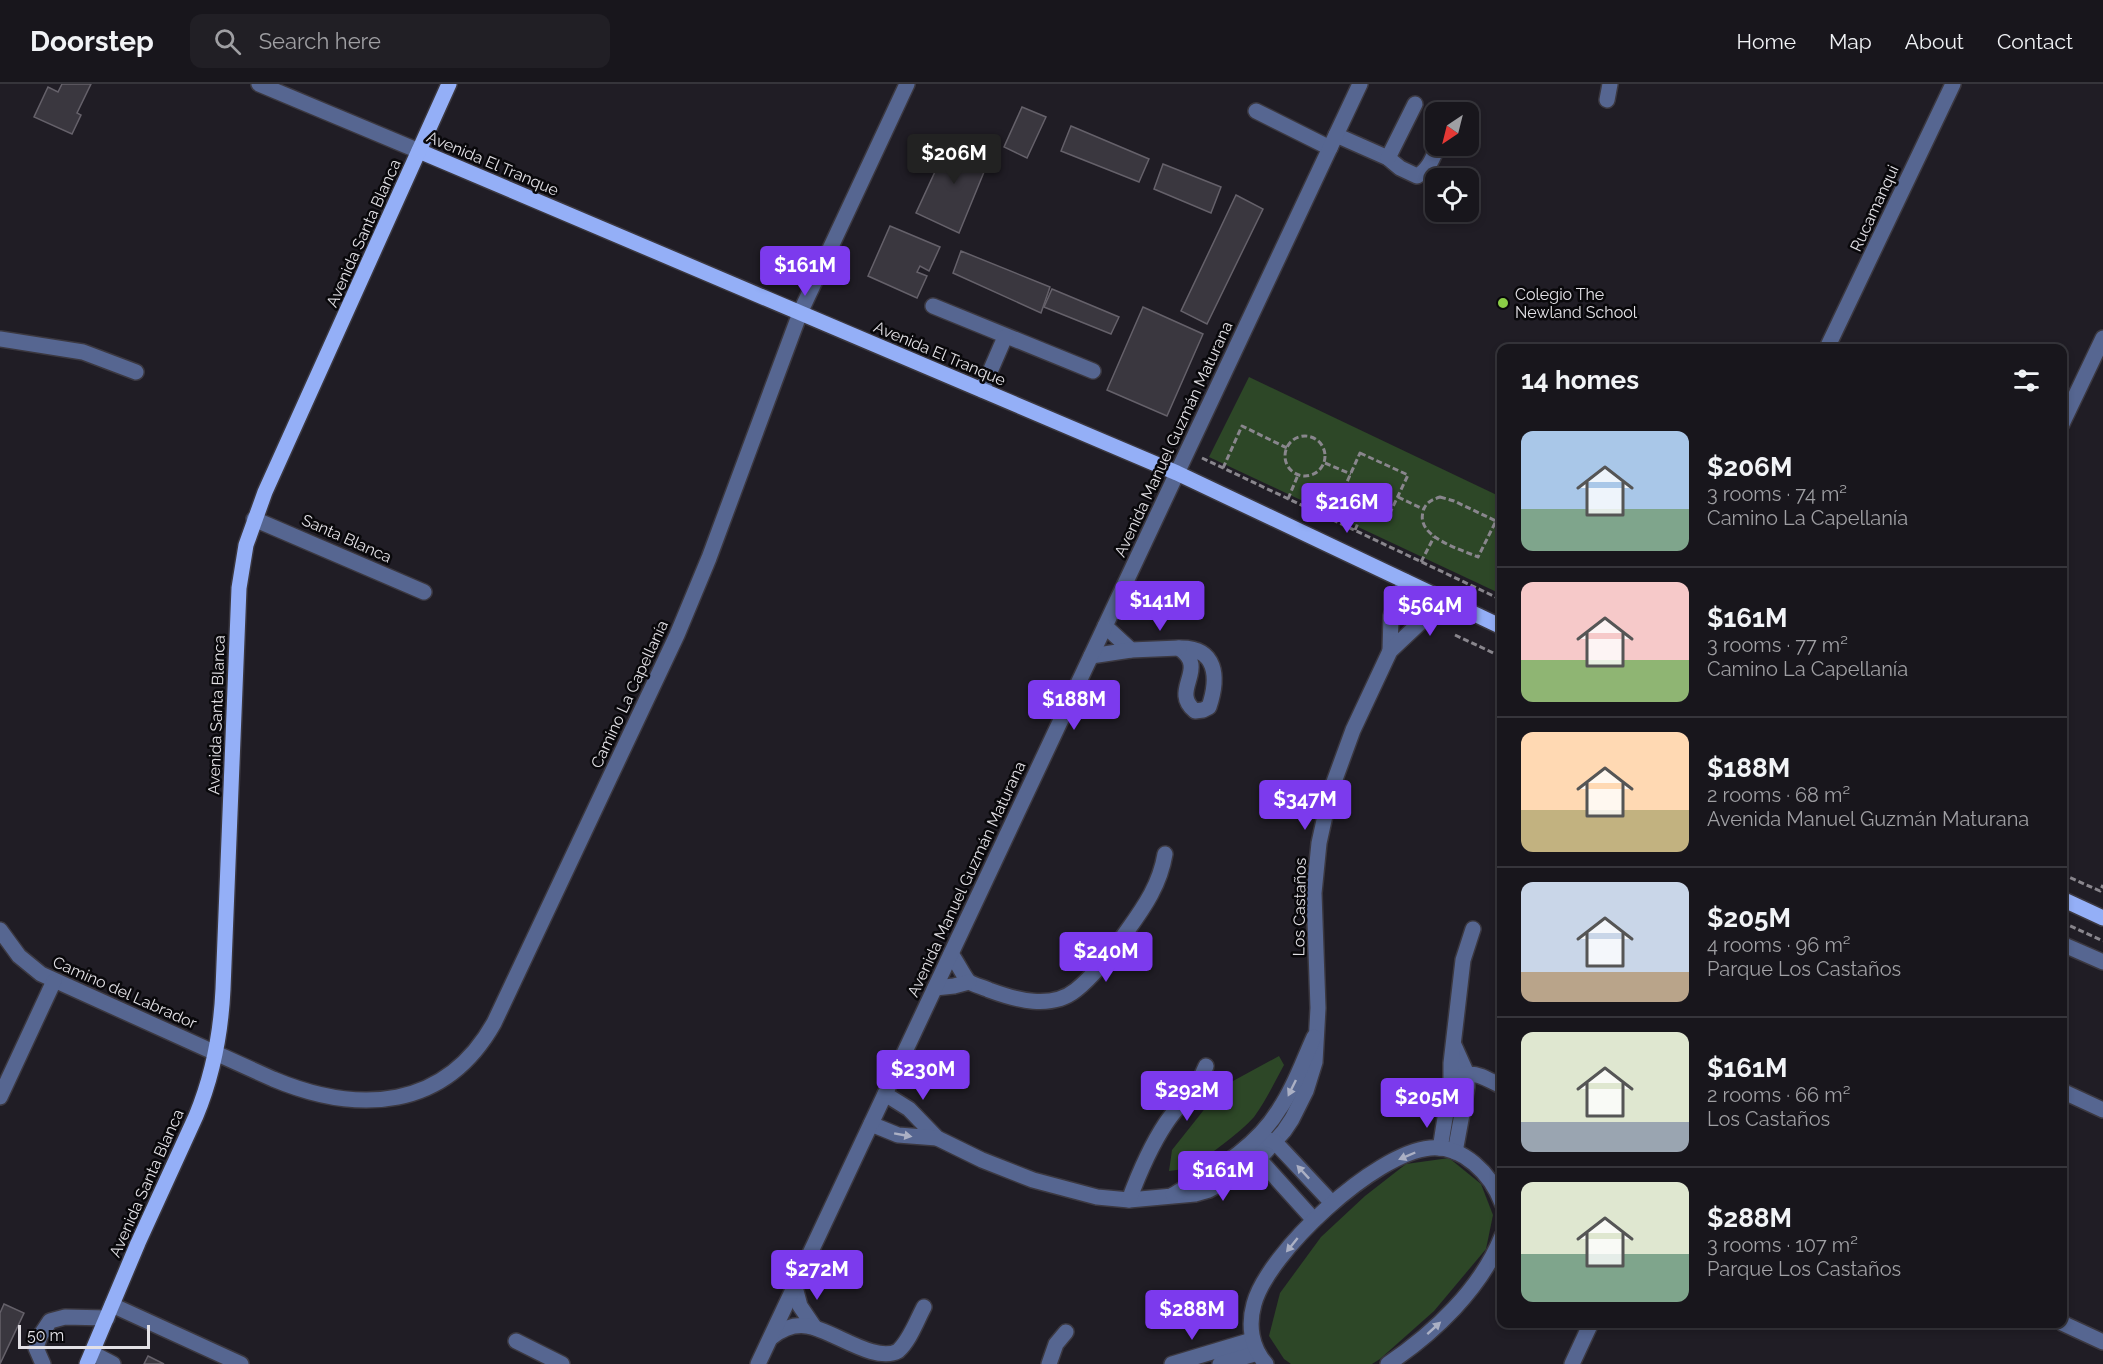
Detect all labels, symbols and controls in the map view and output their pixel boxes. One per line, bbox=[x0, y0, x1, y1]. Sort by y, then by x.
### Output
search box bbox=[190, 14, 610, 68]
text: Doorstep bbox=[30, 25, 154, 58]
icon: search bbox=[211, 25, 244, 58]
text: Search here bbox=[259, 28, 381, 54]
text: Home bbox=[1737, 29, 1796, 54]
text: Map bbox=[1829, 29, 1872, 54]
text: About bbox=[1905, 29, 1964, 54]
text: Contact bbox=[1997, 29, 2073, 54]
north arrow bbox=[1425, 102, 1479, 156]
map controls bbox=[1425, 102, 1479, 222]
street label: Avenida El Tranque bbox=[424, 127, 562, 200]
pin: $206M bbox=[912, 134, 996, 185]
text: $206M bbox=[921, 141, 987, 165]
street label: Avenida Santa Blanca bbox=[322, 156, 405, 310]
street label: Rucamanqui bbox=[1846, 162, 1903, 254]
button: locate bbox=[1425, 168, 1479, 222]
pin: $161M bbox=[763, 246, 847, 297]
text: $161M bbox=[774, 253, 836, 277]
place label: Colegio The Newland School bbox=[1515, 285, 1638, 322]
marker: Colegio The Newland School bbox=[1496, 296, 1510, 310]
street label: Avenida El Tranque bbox=[871, 317, 1009, 390]
street label: Avenida Manuel Guzmán Maturana bbox=[1110, 318, 1237, 560]
icon: filters bbox=[2010, 364, 2043, 397]
text: 14 homes bbox=[1521, 365, 1639, 395]
text: $206M bbox=[1707, 452, 1792, 482]
icon: home bbox=[1569, 455, 1641, 527]
text: 3 rooms · 74 m² bbox=[1707, 482, 1847, 506]
pin: $216M bbox=[1305, 483, 1389, 534]
text: $216M bbox=[1315, 490, 1379, 514]
text: Camino La Capellanía bbox=[1707, 506, 1908, 530]
street label: Santa Blanca bbox=[299, 510, 395, 567]
pin: $141M bbox=[1118, 581, 1202, 632]
pin: $564M bbox=[1388, 586, 1472, 637]
text: $141M bbox=[1129, 588, 1191, 612]
text: $564M bbox=[1398, 593, 1462, 617]
text: $161M bbox=[1707, 603, 1787, 633]
icon: home bbox=[1569, 606, 1641, 678]
street label: Camino La Capellanía bbox=[587, 617, 672, 771]
text: 3 rooms · 77 m² bbox=[1707, 633, 1848, 657]
street label: Avenida Santa Blanca bbox=[204, 635, 229, 795]
text: Camino La Capellanía bbox=[1707, 657, 1908, 681]
pin: $188M bbox=[1032, 680, 1116, 731]
text: $188M bbox=[1042, 687, 1106, 711]
text: $188M bbox=[1707, 753, 1790, 783]
icon: home bbox=[1569, 756, 1641, 828]
street label: Avenida Manuel Guzmán Maturana bbox=[903, 758, 1030, 1000]
pin: $347M bbox=[1263, 780, 1347, 831]
text: 2 rooms · 68 m² bbox=[1707, 783, 1850, 807]
text: $347M bbox=[1273, 787, 1337, 811]
text: Avenida Manuel Guzmán Maturana bbox=[1707, 807, 2029, 831]
street label: Los Castaños bbox=[1289, 857, 1310, 956]
text: $205M bbox=[1707, 903, 1791, 933]
icon: home bbox=[1569, 906, 1641, 978]
pin: $240M bbox=[1064, 932, 1148, 983]
text: 4 rooms · 96 m² bbox=[1707, 933, 1851, 957]
text: $240M bbox=[1074, 939, 1138, 963]
street label: Camino del Labrador bbox=[50, 952, 200, 1033]
text: Parque Los Castaños bbox=[1707, 957, 1901, 981]
pin: $230M bbox=[881, 1050, 965, 1101]
text: $161M bbox=[1707, 1053, 1787, 1083]
icon: home bbox=[1569, 1056, 1641, 1128]
text: $230M bbox=[891, 1057, 955, 1081]
pin: $292M bbox=[1145, 1071, 1229, 1122]
text: $292M bbox=[1155, 1078, 1219, 1102]
pin: $205M bbox=[1385, 1078, 1469, 1129]
one-way arrow bbox=[1287, 1079, 1296, 1096]
text: 2 rooms · 66 m² bbox=[1707, 1083, 1850, 1107]
text: $205M bbox=[1395, 1085, 1459, 1109]
street label: Avenida Santa Blanca bbox=[105, 1106, 188, 1260]
text: Los Castaños bbox=[1707, 1107, 1830, 1131]
one-way arrow bbox=[894, 1131, 913, 1140]
pin: $161M bbox=[1181, 1151, 1265, 1202]
one-way arrow bbox=[1397, 1151, 1415, 1161]
text: $161M bbox=[1192, 1158, 1254, 1182]
one-way arrow bbox=[1297, 1166, 1311, 1180]
text: $288M bbox=[1707, 1203, 1792, 1233]
icon: home bbox=[1569, 1206, 1641, 1278]
text: 3 rooms · 107 m² bbox=[1707, 1233, 1858, 1257]
one-way arrow bbox=[1285, 1237, 1298, 1253]
pin: $272M bbox=[775, 1250, 859, 1301]
text: $272M bbox=[785, 1257, 849, 1281]
text: Parque Los Castaños bbox=[1707, 1257, 1901, 1281]
pin: $288M bbox=[1150, 1290, 1234, 1341]
text: $288M bbox=[1159, 1297, 1225, 1321]
one-way arrow bbox=[1426, 1321, 1441, 1335]
scale bar bbox=[18, 1322, 150, 1350]
text: 50 m bbox=[27, 1326, 64, 1345]

